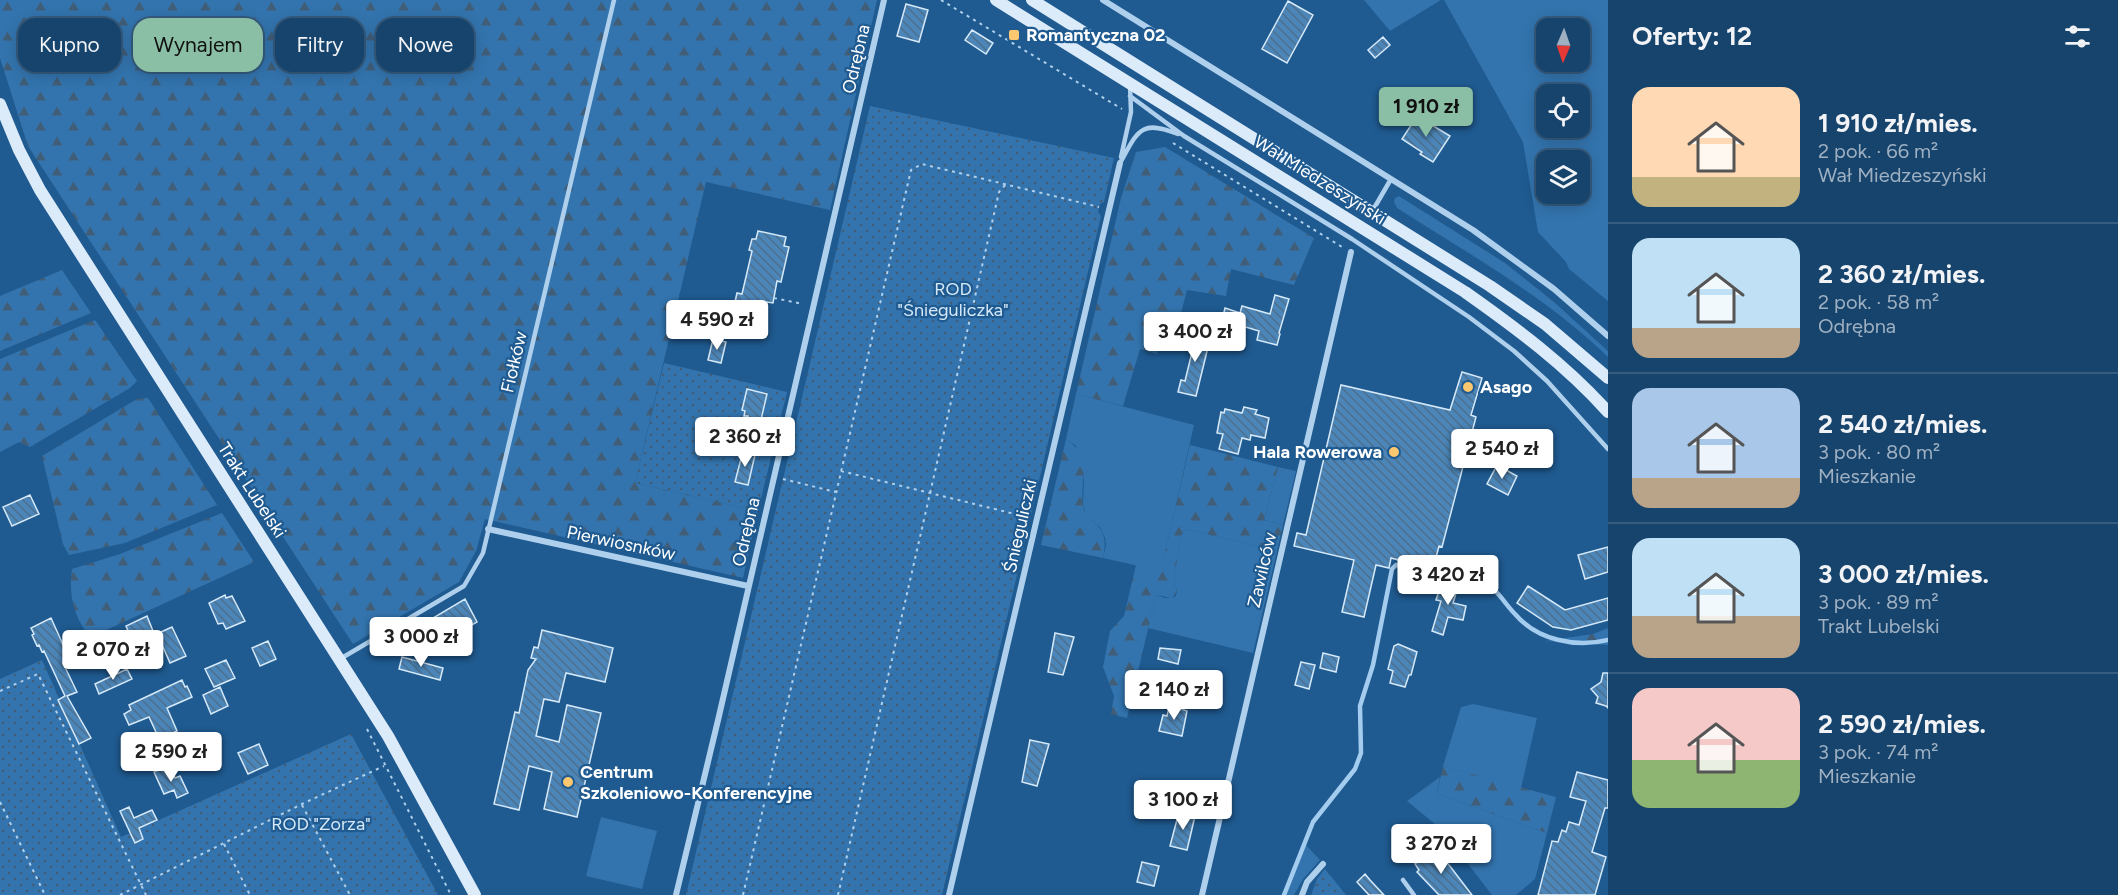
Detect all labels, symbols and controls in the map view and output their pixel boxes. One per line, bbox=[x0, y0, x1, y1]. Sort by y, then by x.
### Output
chip: Kupno bbox=[18, 18, 121, 72]
chip: Wynajem bbox=[133, 18, 263, 72]
chip: Filtry bbox=[275, 18, 364, 72]
chip: Nowe bbox=[376, 18, 474, 72]
north arrow bbox=[1536, 18, 1590, 72]
map controls bbox=[1536, 18, 1590, 204]
text: Oferty: 12 bbox=[1632, 20, 1752, 52]
icon: filters bbox=[2061, 20, 2094, 53]
street label: Odrębna bbox=[837, 22, 875, 96]
place label: Romantyczna 02 bbox=[1026, 24, 1166, 46]
marker: Romantyczna 02 bbox=[1007, 28, 1021, 42]
button: locate bbox=[1536, 84, 1590, 138]
pin: 1 910 zł bbox=[1364, 87, 1488, 138]
text: 1 910 zł bbox=[1393, 94, 1459, 118]
text: 1 910 zł/mies. bbox=[1818, 107, 1978, 139]
icon: home bbox=[1680, 111, 1752, 183]
street label: Wał Miedzeszyński bbox=[1250, 130, 1390, 230]
text: 2 pok. · 66 m² bbox=[1818, 139, 1938, 163]
button: layers bbox=[1536, 150, 1590, 204]
text: Wał Miedzeszyński bbox=[1818, 163, 1987, 187]
text: 2 360 zł/mies. bbox=[1818, 258, 1985, 290]
icon: home bbox=[1680, 262, 1752, 334]
park label: ROD "Śnieguliczka" bbox=[897, 278, 1009, 321]
text: 2 pok. · 58 m² bbox=[1818, 290, 1939, 314]
pin: 4 590 zł bbox=[655, 300, 779, 351]
text: 4 590 zł bbox=[680, 307, 754, 331]
pin: 3 400 zł bbox=[1133, 312, 1257, 363]
text: Odrębna bbox=[1818, 314, 1896, 338]
text: 3 400 zł bbox=[1158, 319, 1232, 343]
street label: Fiołków bbox=[496, 329, 532, 395]
place label: Asago bbox=[1480, 376, 1532, 398]
marker: Asago bbox=[1461, 380, 1475, 394]
text: 2 540 zł/mies. bbox=[1818, 408, 1987, 440]
icon: home bbox=[1680, 412, 1752, 484]
pin: 2 360 zł bbox=[683, 417, 807, 468]
text: 2 360 zł bbox=[709, 424, 781, 448]
pin: 2 540 zł bbox=[1440, 429, 1564, 480]
text: 2 540 zł bbox=[1465, 436, 1539, 460]
street label: Trakt Lubelski bbox=[213, 438, 291, 542]
text: 3 pok. · 80 m² bbox=[1818, 440, 1940, 464]
place label: Hala Rowerowa bbox=[1253, 441, 1382, 463]
marker: Hala Rowerowa bbox=[1387, 445, 1401, 459]
text: Mieszkanie bbox=[1818, 464, 1916, 488]
street label: Śnieguliczki bbox=[999, 477, 1041, 575]
street label: Odrębna bbox=[727, 495, 765, 569]
street label: Pierwiosnków bbox=[565, 521, 677, 565]
street label: Zawilców bbox=[1243, 530, 1281, 610]
pin: 3 420 zł bbox=[1386, 555, 1510, 606]
text: 3 000 zł/mies. bbox=[1818, 558, 1989, 590]
text: 3 420 zł bbox=[1411, 562, 1485, 586]
icon: home bbox=[1680, 562, 1752, 634]
text: 3 pok. · 89 m² bbox=[1818, 590, 1939, 614]
text: Trakt Lubelski bbox=[1818, 614, 1940, 638]
pin: 3 000 zł bbox=[359, 617, 483, 668]
text: 3 000 zł bbox=[384, 624, 458, 648]
pin: 2 070 zł bbox=[51, 630, 175, 681]
text: 2 070 zł bbox=[76, 637, 150, 661]
pin: 2 140 zł bbox=[1112, 670, 1236, 721]
text: 2 140 zł bbox=[1139, 677, 1209, 701]
text: 2 590 zł/mies. bbox=[1818, 708, 1986, 740]
icon: home bbox=[1680, 712, 1752, 784]
pin: 2 590 zł bbox=[109, 732, 233, 783]
text: 2 590 zł bbox=[135, 739, 207, 763]
text: 3 pok. · 74 m² bbox=[1818, 740, 1938, 764]
place label: Centrum Szkoleniowo-Konferencyjne bbox=[580, 761, 812, 804]
text: Mieszkanie bbox=[1818, 764, 1916, 788]
marker: Centrum Szkoleniowo-Konferencyjne bbox=[561, 775, 575, 789]
pin: 3 100 zł bbox=[1121, 780, 1245, 831]
text: 3 100 zł bbox=[1148, 787, 1218, 811]
park label: ROD "Zorza" bbox=[271, 813, 371, 835]
pin: 3 270 zł bbox=[1379, 824, 1503, 875]
text: 3 270 zł bbox=[1405, 831, 1477, 855]

